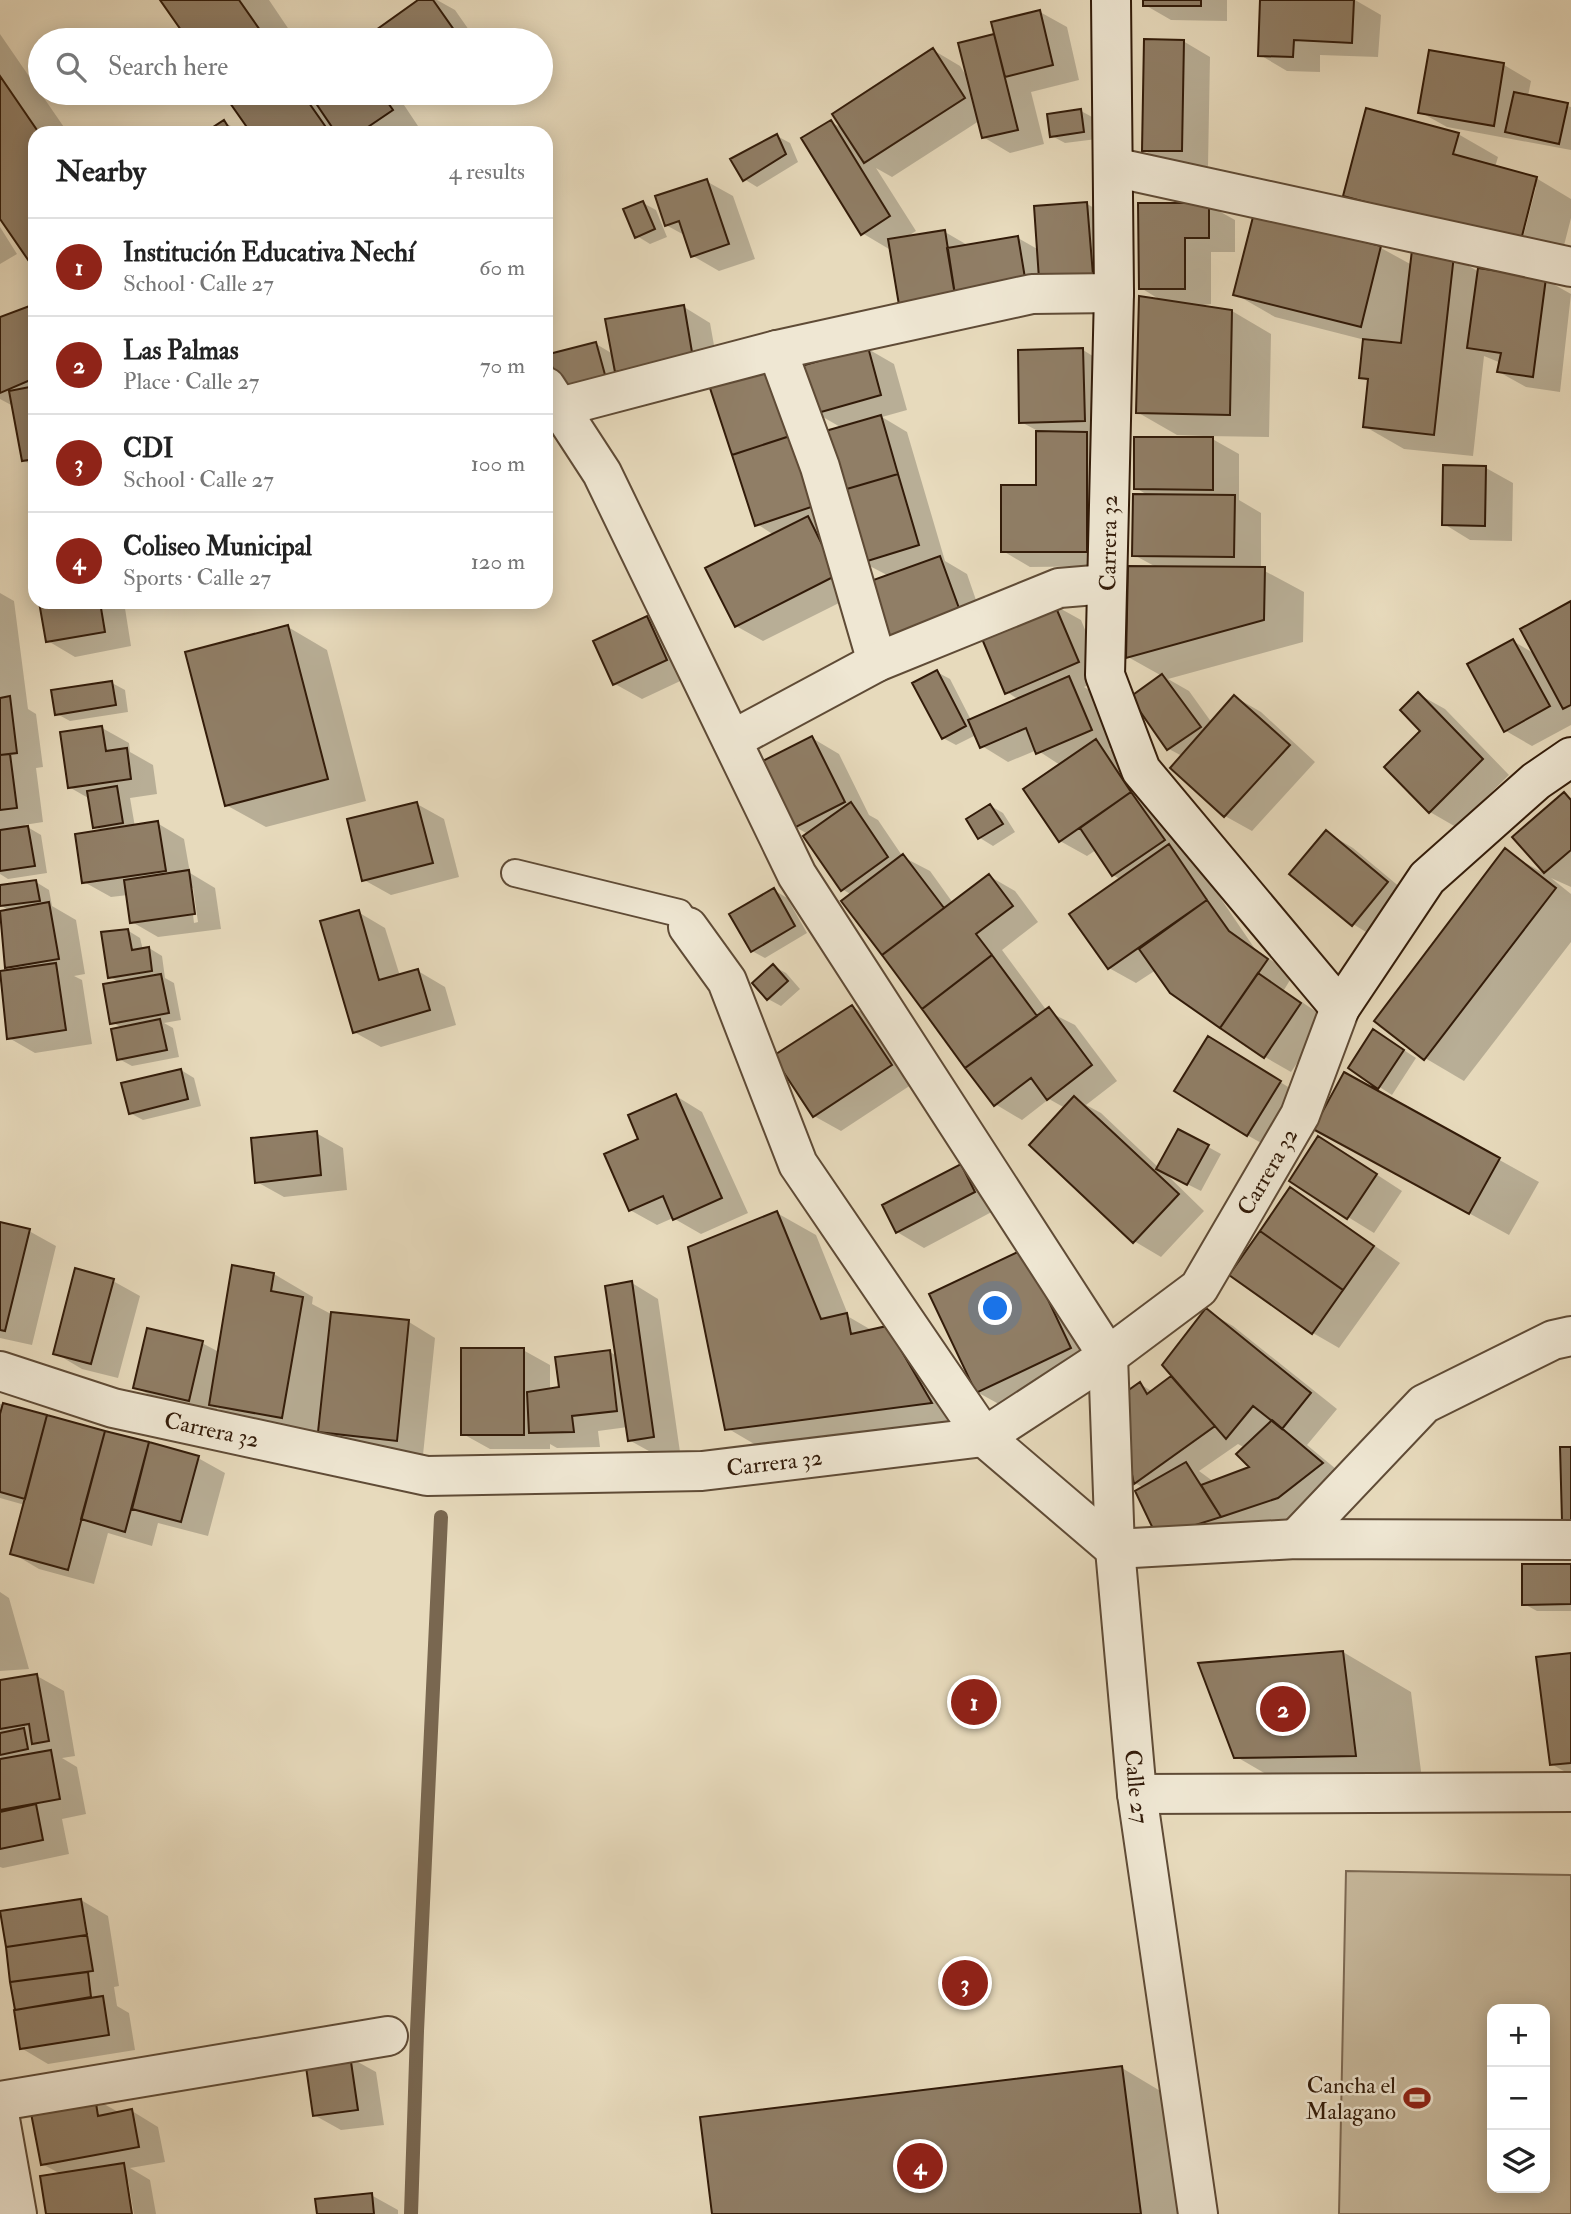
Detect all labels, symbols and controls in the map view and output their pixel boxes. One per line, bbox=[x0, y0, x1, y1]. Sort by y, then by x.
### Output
search box bbox=[28, 28, 553, 105]
icon: search bbox=[52, 48, 90, 86]
text: Search here bbox=[108, 51, 228, 83]
text: Nearby bbox=[56, 153, 146, 190]
text: 4 results bbox=[449, 157, 525, 186]
text: Institución Educativa Nechí bbox=[123, 237, 415, 269]
text: 1 bbox=[75, 253, 83, 282]
text: 60 m bbox=[479, 253, 525, 282]
text: School · Calle 27 bbox=[123, 269, 274, 298]
text: Las Palmas bbox=[123, 335, 239, 367]
text: 2 bbox=[73, 351, 85, 380]
text: 70 m bbox=[480, 351, 525, 380]
text: Place · Calle 27 bbox=[123, 367, 259, 396]
text: CDI bbox=[123, 433, 174, 465]
text: 3 bbox=[75, 449, 83, 478]
text: 100 m bbox=[471, 449, 525, 478]
text: School · Calle 27 bbox=[123, 465, 274, 494]
street label: Carrera 32 bbox=[1093, 495, 1124, 591]
text: Coliseo Municipal bbox=[123, 531, 312, 563]
text: 4 bbox=[73, 547, 85, 576]
text: 120 m bbox=[471, 547, 525, 576]
text: Sports · Calle 27 bbox=[123, 563, 271, 592]
street label: Carrera 32 bbox=[1231, 1123, 1304, 1221]
your location bbox=[978, 1291, 1012, 1325]
street label: Carrera 32 bbox=[162, 1406, 262, 1454]
street label: Carrera 32 bbox=[725, 1443, 824, 1483]
pin: 1 bbox=[951, 1676, 997, 1728]
pin: 2 bbox=[1260, 1683, 1306, 1735]
street label: Calle 27 bbox=[1118, 1748, 1155, 1826]
pin: 3 bbox=[942, 1957, 988, 2009]
map controls bbox=[1487, 2004, 1550, 2193]
button: + bbox=[1487, 2004, 1550, 2067]
button: − bbox=[1487, 2067, 1550, 2130]
place label: Cancha el Malagano bbox=[1305, 2071, 1396, 2126]
sports icon: Cancha el Malagano bbox=[1402, 2083, 1432, 2113]
button: layers bbox=[1487, 2130, 1550, 2193]
pin: 4 bbox=[897, 2140, 943, 2192]

